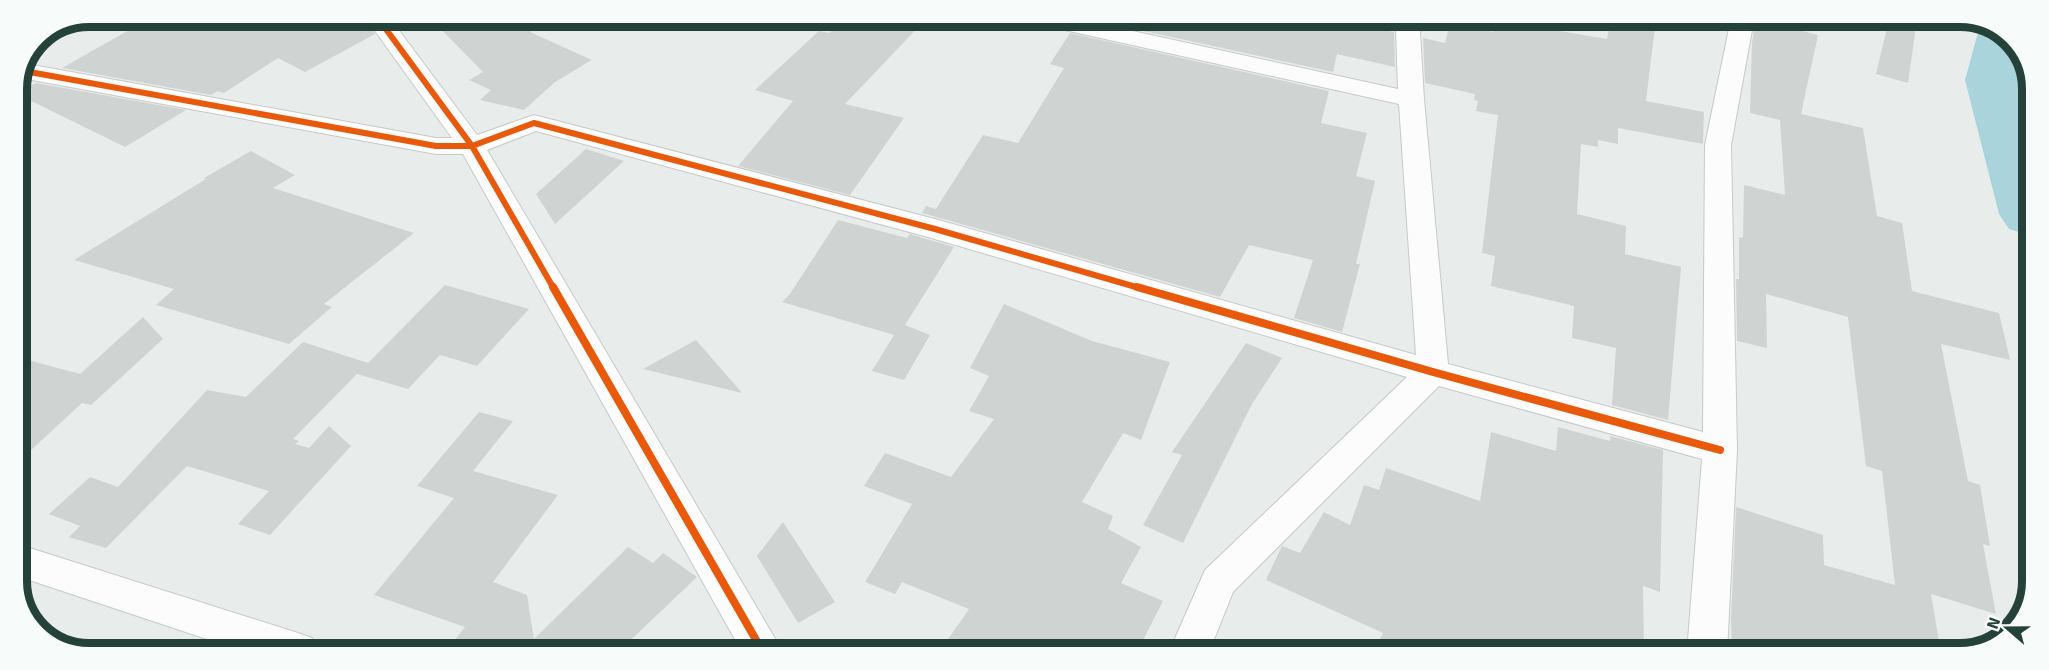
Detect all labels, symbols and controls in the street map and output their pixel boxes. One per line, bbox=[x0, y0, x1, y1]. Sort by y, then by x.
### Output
north arrow bbox=[1977, 598, 2037, 658]
text: N bbox=[1983, 615, 2005, 632]

